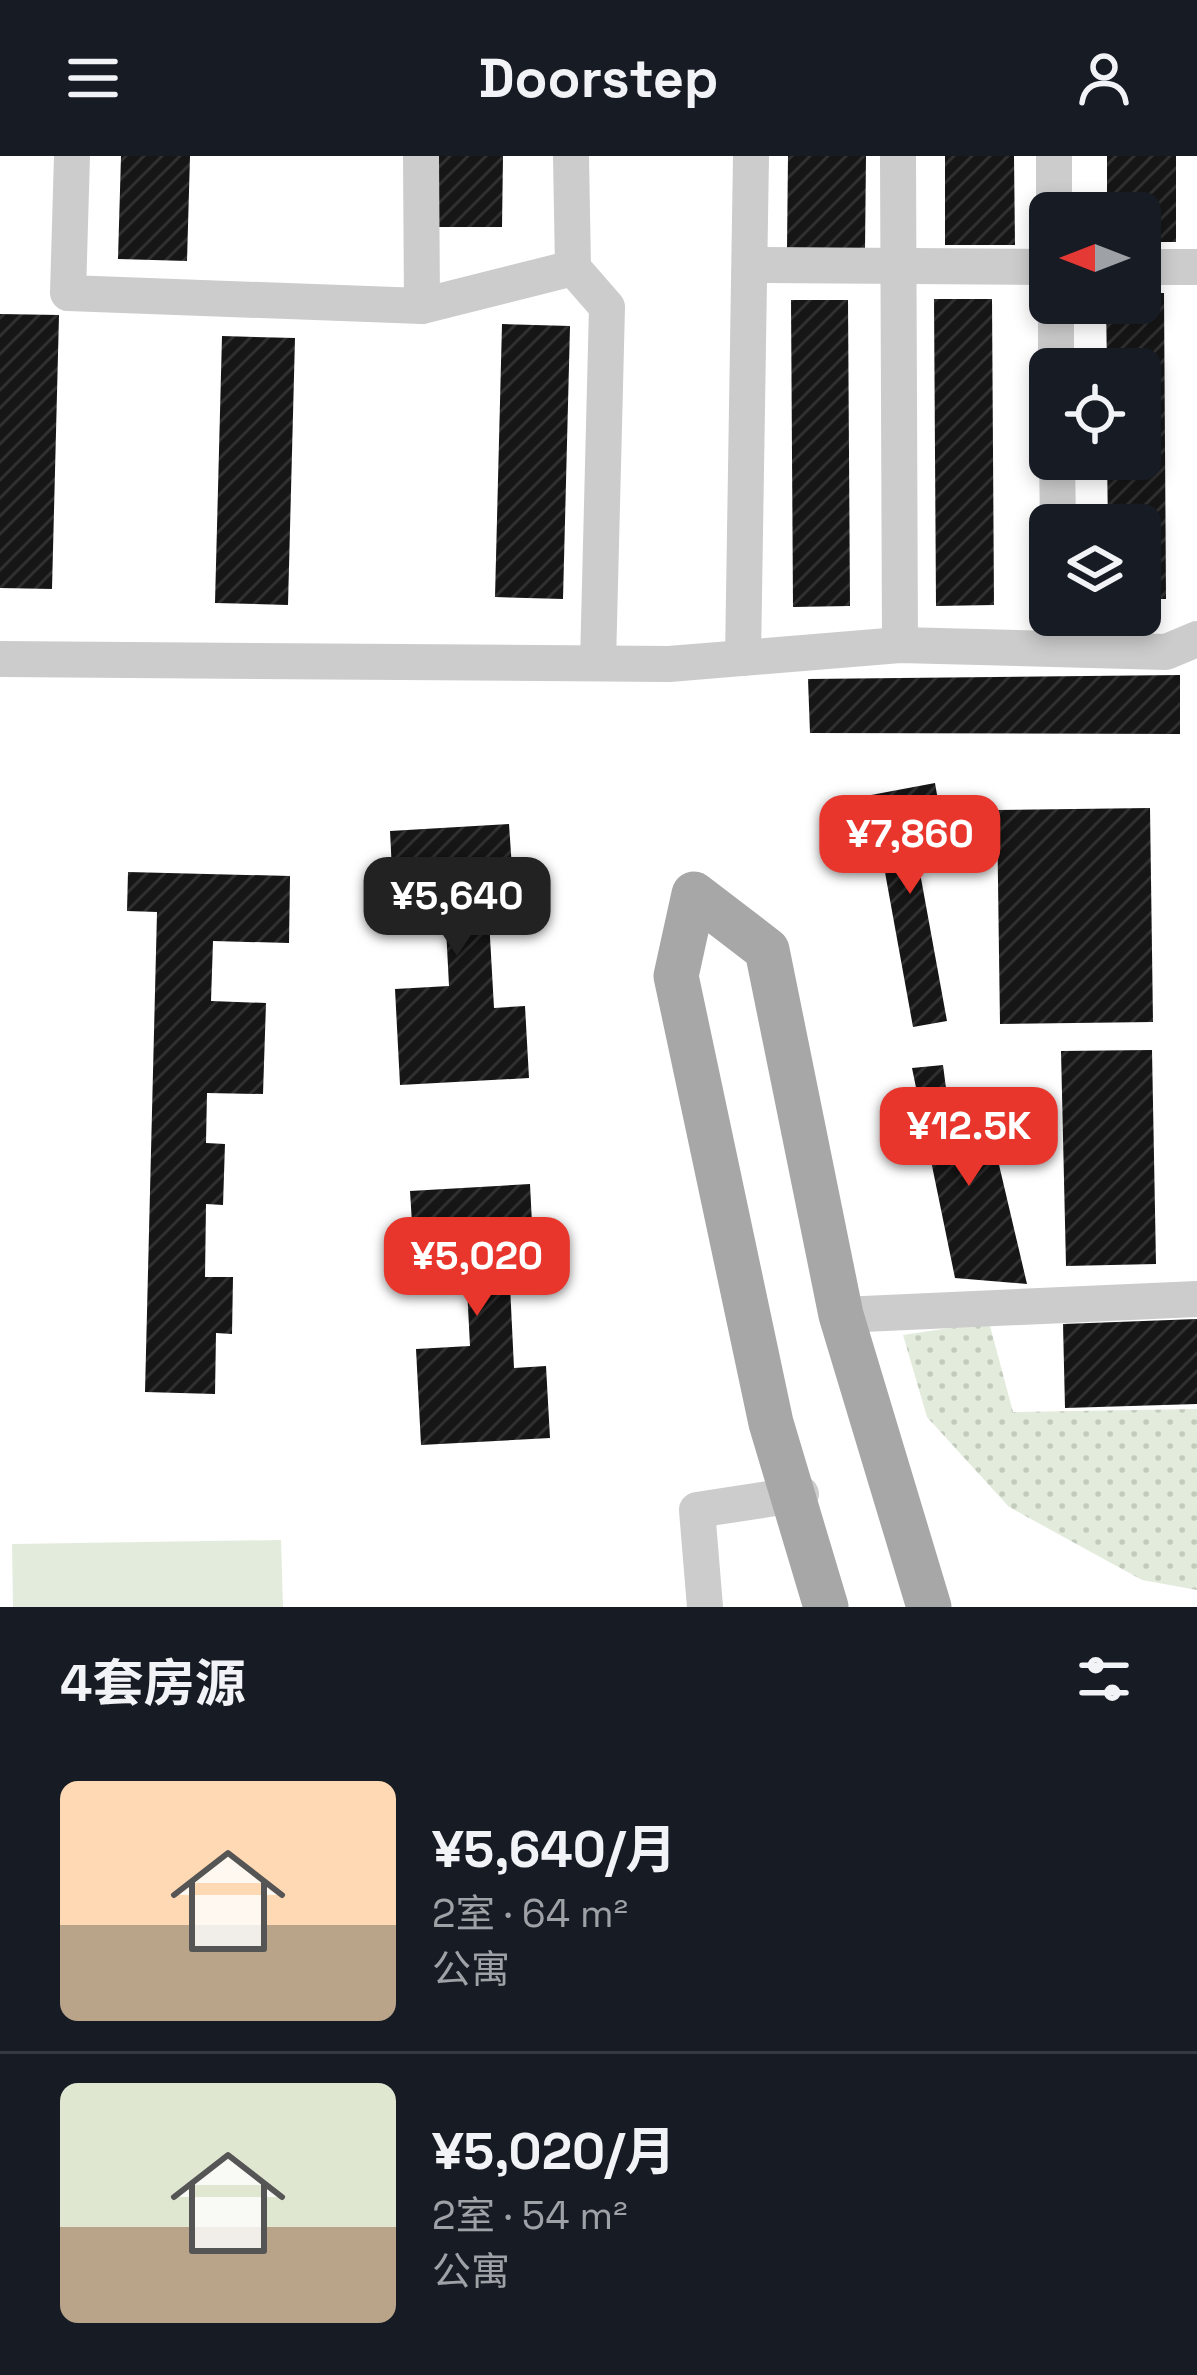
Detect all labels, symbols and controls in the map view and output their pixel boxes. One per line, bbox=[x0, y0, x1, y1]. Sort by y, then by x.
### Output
text: Doorstep bbox=[479, 44, 718, 113]
icon: menu bbox=[60, 45, 126, 111]
icon: person bbox=[1071, 45, 1137, 111]
north arrow bbox=[1029, 192, 1161, 324]
map controls bbox=[1029, 192, 1161, 636]
button: locate bbox=[1029, 348, 1161, 480]
button: layers bbox=[1029, 504, 1161, 636]
pin: ¥7,860 bbox=[812, 795, 1008, 897]
text: ¥7,860 bbox=[846, 809, 974, 858]
pin: ¥5,640 bbox=[359, 857, 555, 959]
text: ¥5,640 bbox=[391, 871, 523, 920]
pin: ¥12.5K bbox=[871, 1087, 1067, 1189]
text: ¥12.5K bbox=[907, 1101, 1031, 1150]
pin: ¥5,020 bbox=[379, 1217, 575, 1319]
text: ¥5,020 bbox=[411, 1231, 543, 1280]
icon: filters bbox=[1071, 1646, 1137, 1712]
text: 4套房源 bbox=[60, 1651, 245, 1716]
text: ¥5,640/月 bbox=[432, 1817, 677, 1882]
icon: home bbox=[156, 1829, 300, 1973]
text: 2室 · 64 m² bbox=[432, 1889, 628, 1938]
text: 公寓 bbox=[432, 1945, 510, 1994]
text: ¥5,020/月 bbox=[432, 2119, 676, 2184]
icon: home bbox=[156, 2131, 300, 2275]
text: 2室 · 54 m² bbox=[432, 2191, 627, 2240]
text: 公寓 bbox=[432, 2247, 510, 2296]

